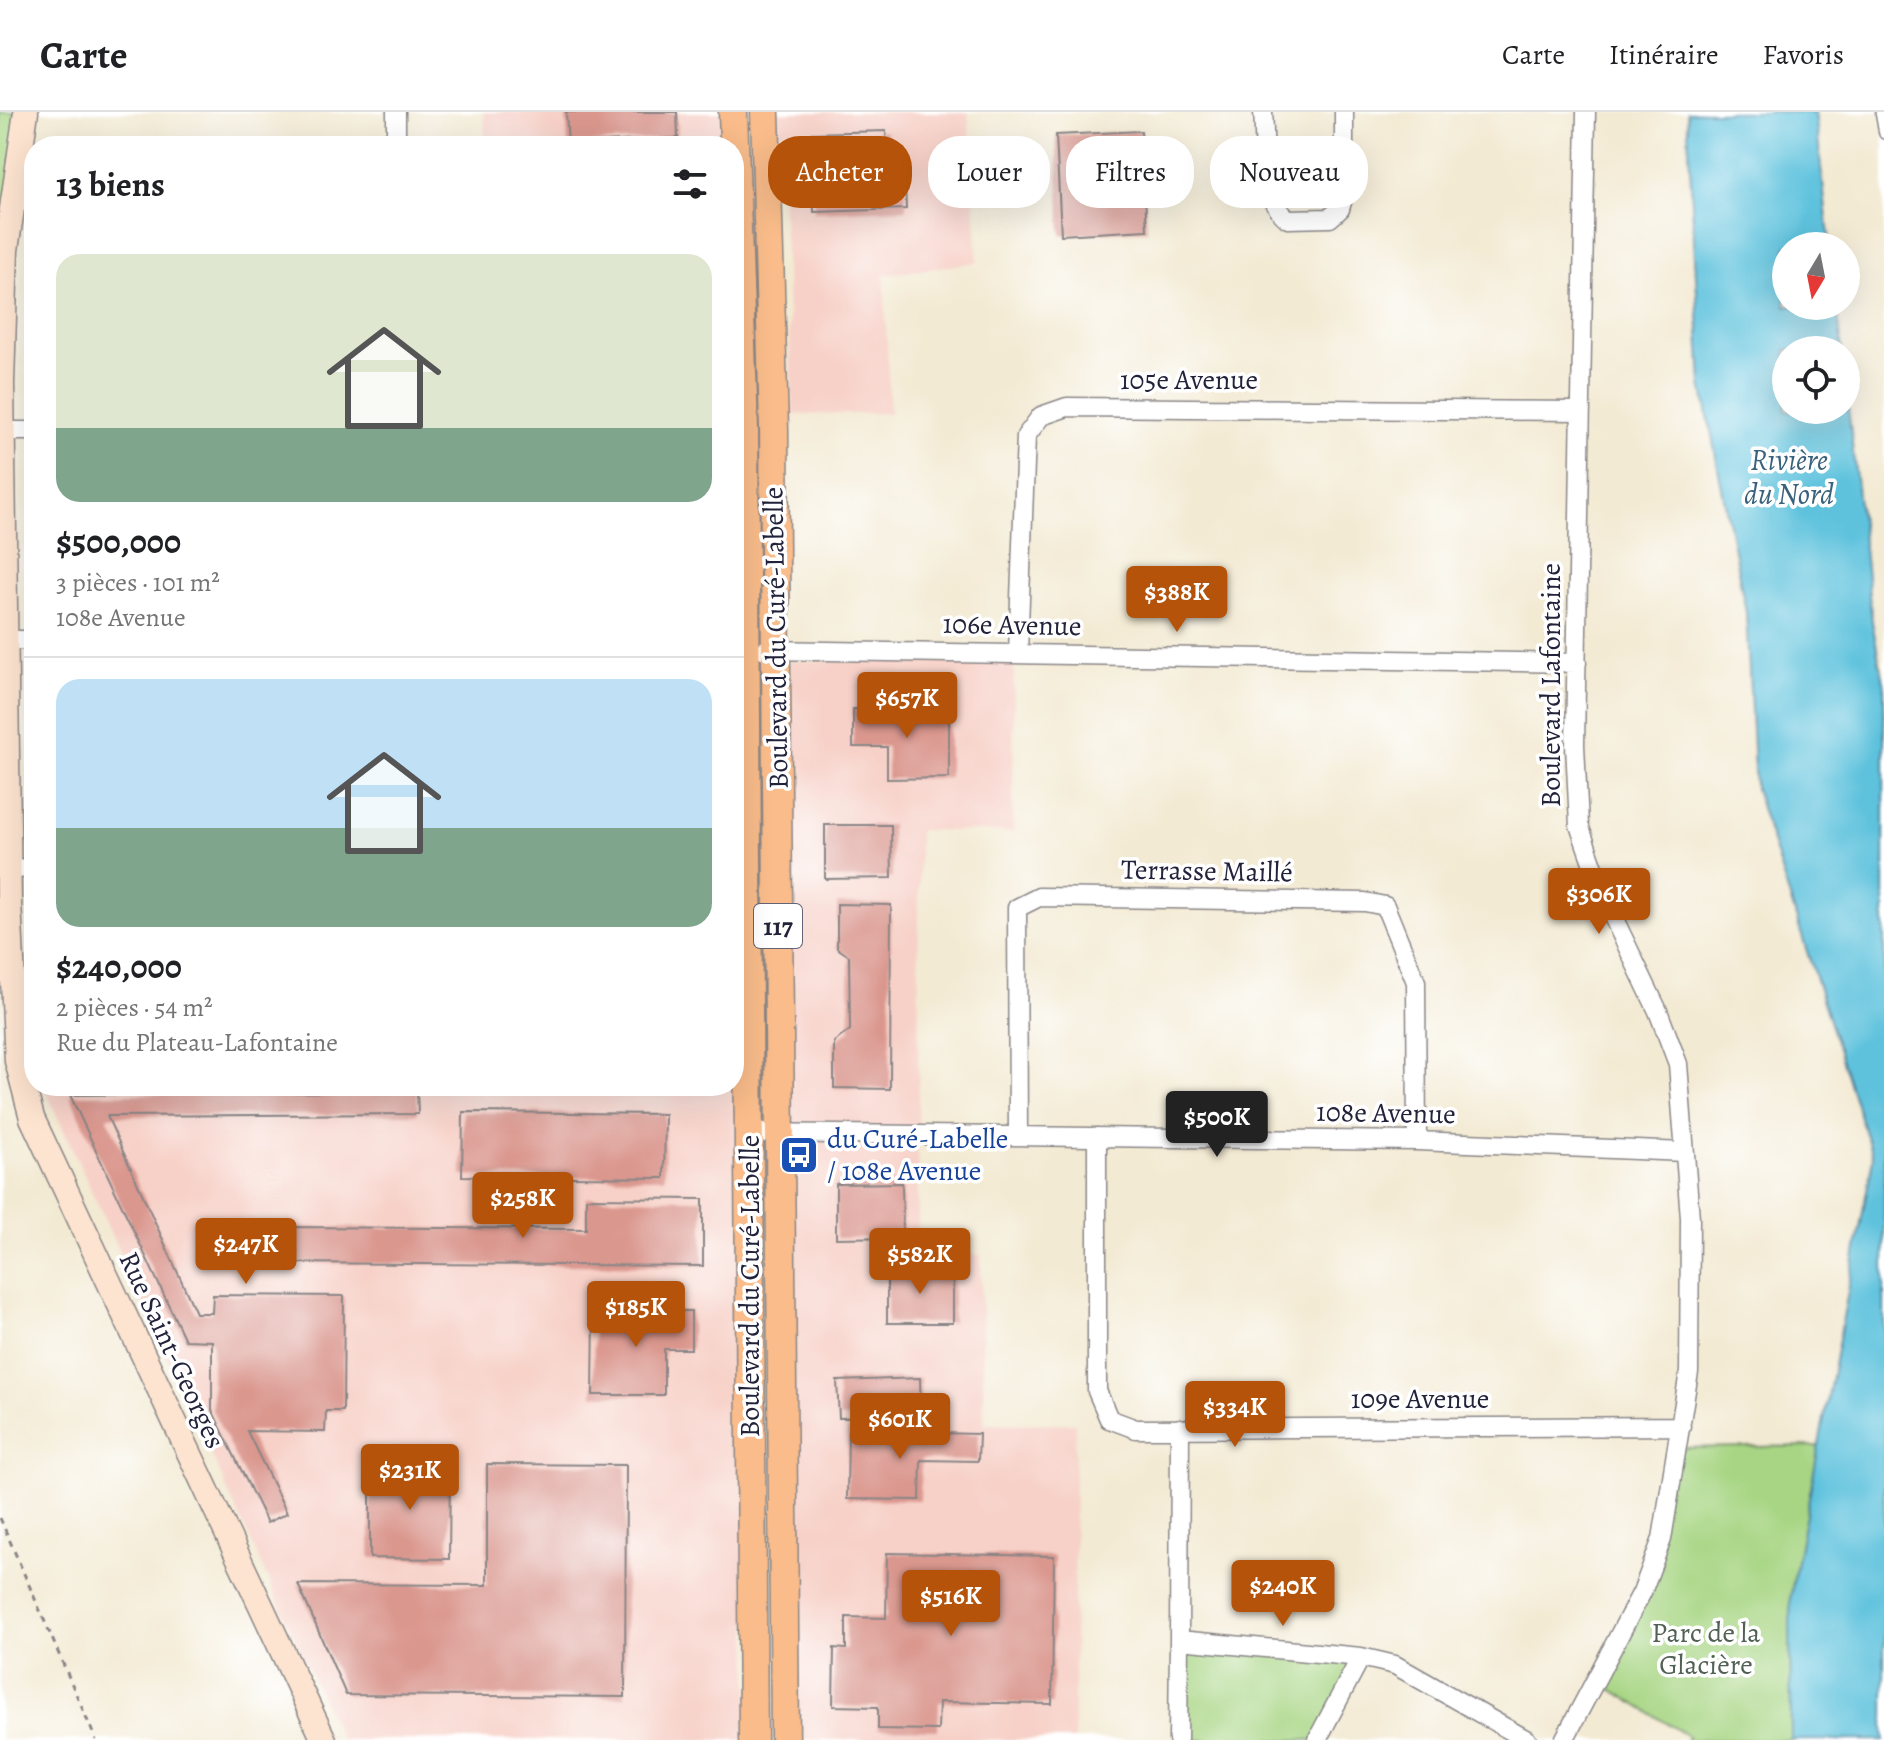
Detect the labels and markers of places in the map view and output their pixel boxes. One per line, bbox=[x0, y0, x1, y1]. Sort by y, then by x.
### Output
pin: $388K bbox=[1121, 566, 1233, 634]
pin: $657K bbox=[851, 672, 963, 740]
pin: $306K bbox=[1543, 868, 1655, 936]
pin: $500K bbox=[1161, 1091, 1273, 1159]
place label: du Curé-Labelle / 108e Avenue bbox=[827, 1120, 1008, 1190]
bus stop icon: du Curé-Labelle / 108e Avenue bbox=[778, 1134, 820, 1176]
pin: $258K bbox=[467, 1172, 579, 1240]
pin: $247K bbox=[190, 1218, 302, 1286]
pin: $582K bbox=[864, 1228, 976, 1296]
pin: $185K bbox=[580, 1281, 692, 1349]
pin: $334K bbox=[1179, 1381, 1291, 1449]
pin: $601K bbox=[844, 1393, 956, 1461]
pin: $231K bbox=[354, 1444, 466, 1512]
pin: $240K bbox=[1227, 1560, 1339, 1628]
pin: $516K bbox=[895, 1570, 1007, 1638]

